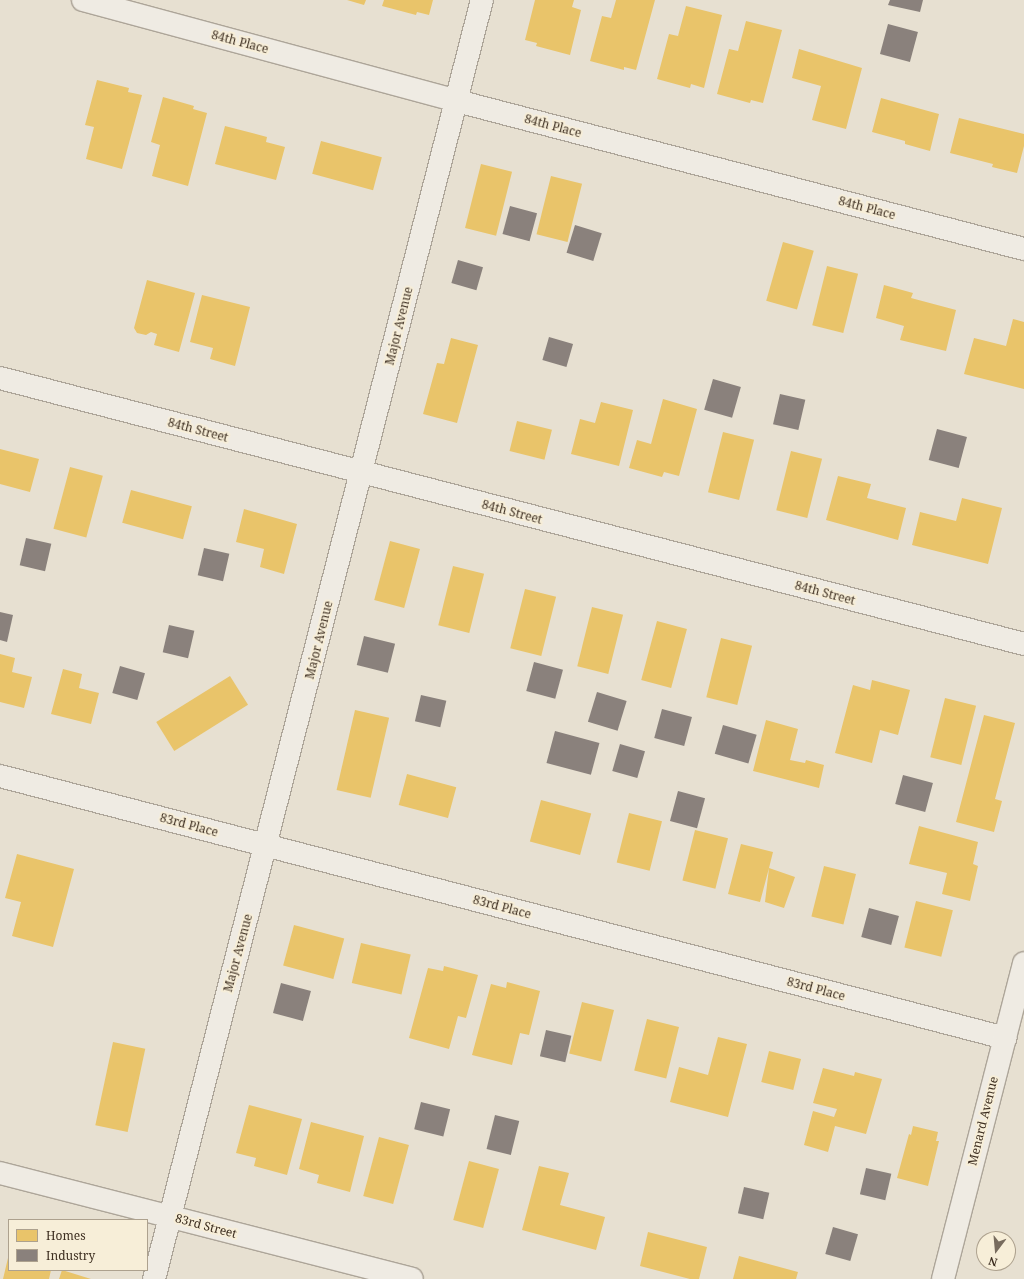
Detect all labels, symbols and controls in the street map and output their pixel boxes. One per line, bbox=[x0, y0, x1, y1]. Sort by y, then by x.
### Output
street label: 84th Place bbox=[210, 27, 270, 57]
street label: 84th Place bbox=[523, 111, 583, 141]
street label: 84th Place bbox=[837, 193, 897, 223]
street label: Major Avenue bbox=[382, 285, 416, 367]
street label: 84th Street bbox=[166, 415, 230, 445]
street label: 84th Street bbox=[480, 497, 544, 527]
street label: 84th Street bbox=[793, 578, 857, 608]
street label: Major Avenue bbox=[302, 599, 336, 681]
street label: 83rd Place bbox=[158, 810, 220, 840]
street label: 83rd Place bbox=[471, 892, 533, 922]
street label: Major Avenue bbox=[221, 912, 255, 994]
street label: 83rd Place bbox=[785, 974, 847, 1004]
street label: Menard Avenue bbox=[965, 1075, 1001, 1167]
street label: 83rd Street bbox=[174, 1211, 238, 1241]
legend bbox=[8, 1219, 148, 1271]
text: Homes bbox=[46, 1227, 86, 1244]
north arrow bbox=[976, 1231, 1016, 1271]
text: Industry bbox=[46, 1247, 95, 1264]
text: N bbox=[987, 1254, 999, 1270]

